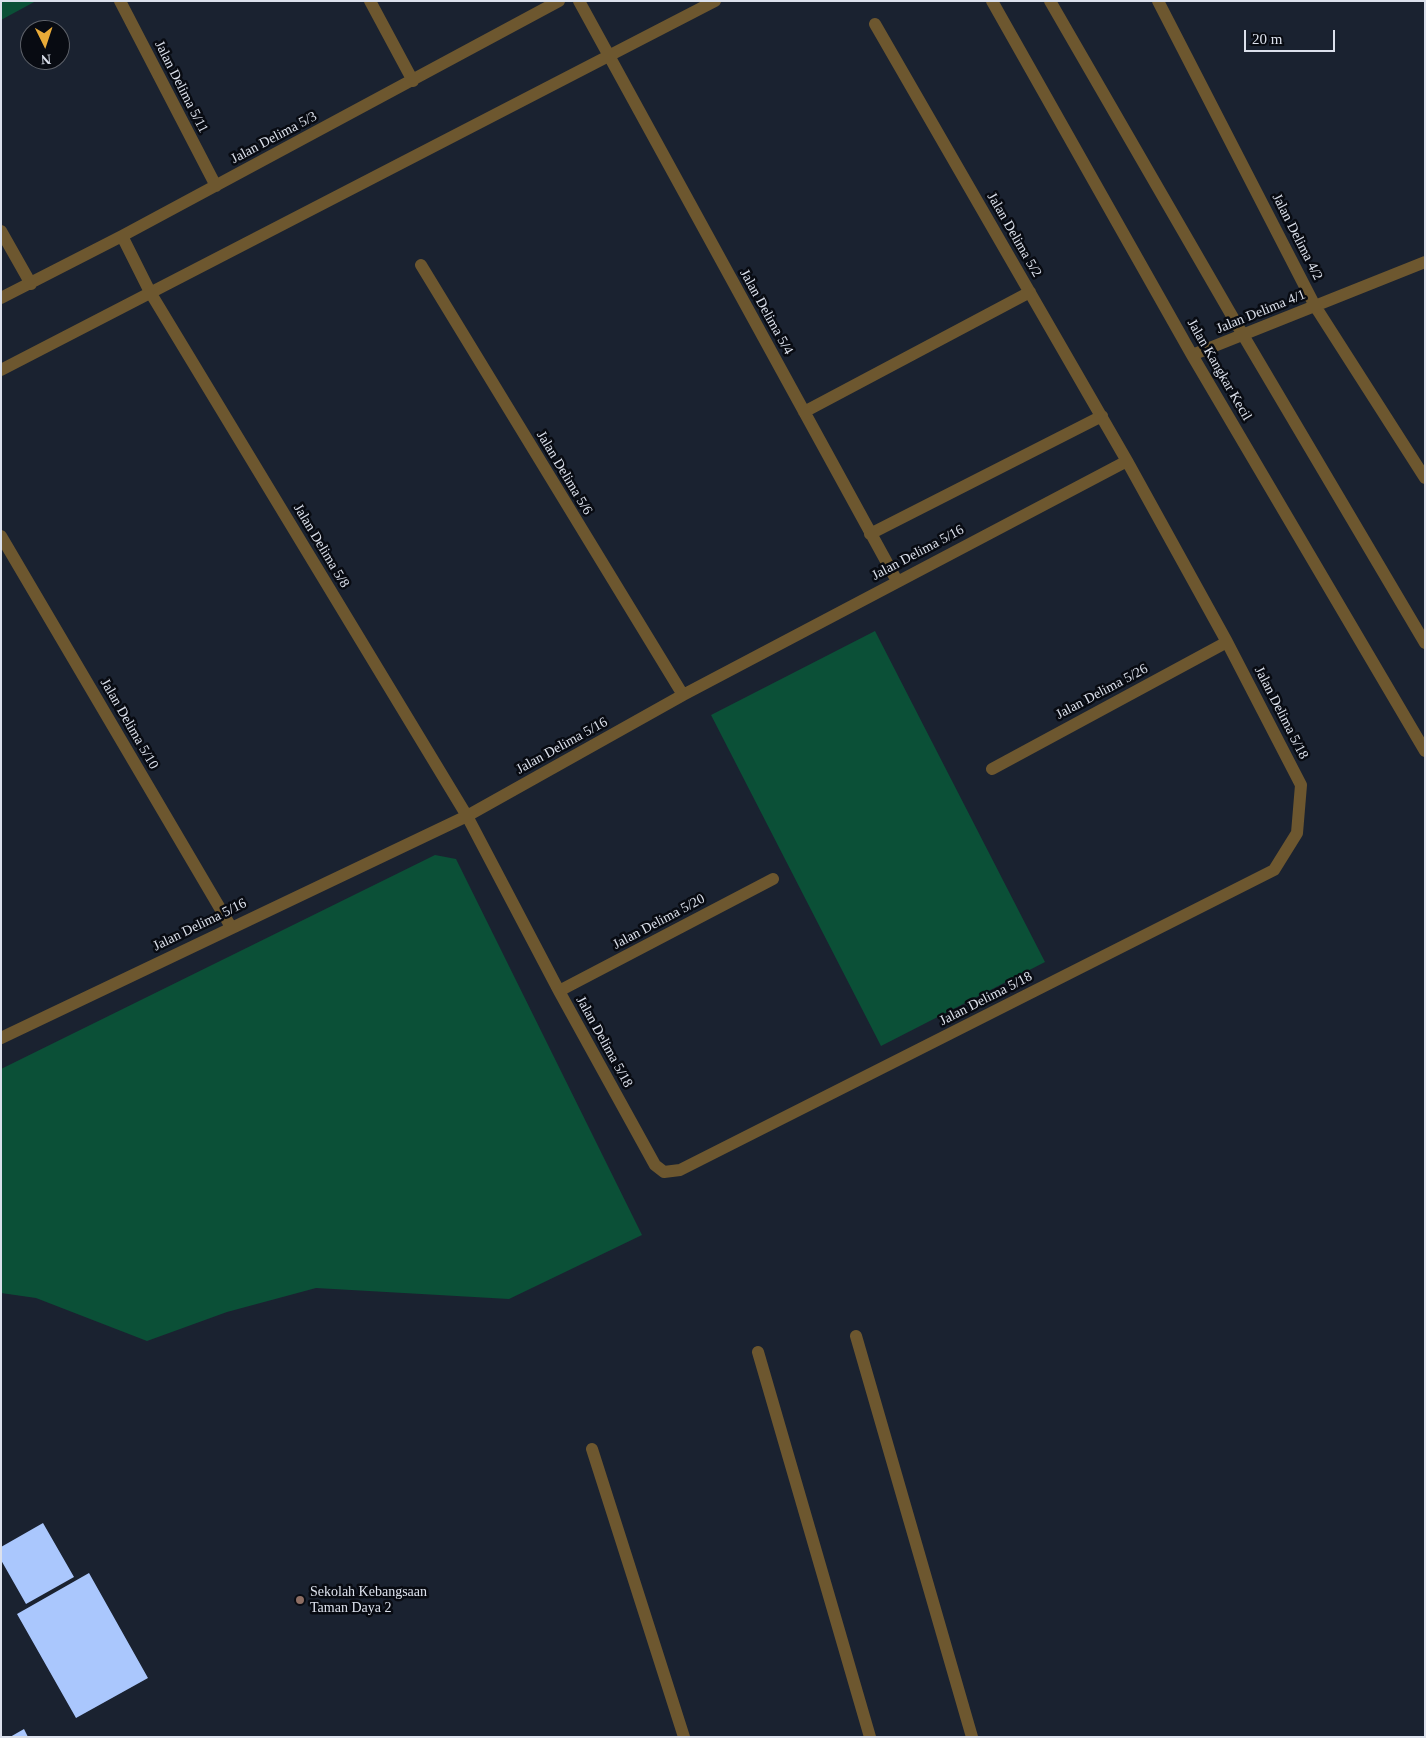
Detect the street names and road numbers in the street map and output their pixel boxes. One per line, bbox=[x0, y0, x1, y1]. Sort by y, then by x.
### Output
street label: Jalan Delima 5/11 bbox=[151, 38, 211, 136]
street label: Jalan Delima 5/3 bbox=[228, 108, 320, 168]
street label: Jalan Delima 5/2 bbox=[983, 190, 1045, 280]
street label: Jalan Delima 4/2 bbox=[1268, 191, 1326, 283]
street label: Jalan Delima 5/4 bbox=[736, 266, 796, 358]
street label: Jalan Delima 4/1 bbox=[1214, 286, 1308, 338]
street label: Jalan Kangkar Kecil bbox=[1183, 316, 1255, 424]
street label: Jalan Delima 5/6 bbox=[532, 428, 596, 518]
street label: Jalan Delima 5/8 bbox=[289, 501, 353, 591]
street label: Jalan Delima 5/16 bbox=[869, 522, 967, 584]
street label: Jalan Delima 5/26 bbox=[1053, 661, 1151, 723]
street label: Jalan Delima 5/18 bbox=[1250, 664, 1312, 762]
street label: Jalan Delima 5/10 bbox=[96, 676, 162, 772]
street label: Jalan Delima 5/16 bbox=[513, 714, 611, 778]
street label: Jalan Delima 5/20 bbox=[610, 891, 708, 953]
street label: Jalan Delima 5/16 bbox=[151, 895, 249, 955]
street label: Jalan Delima 5/18 bbox=[937, 968, 1035, 1030]
street label: Jalan Delima 5/18 bbox=[572, 993, 636, 1091]

